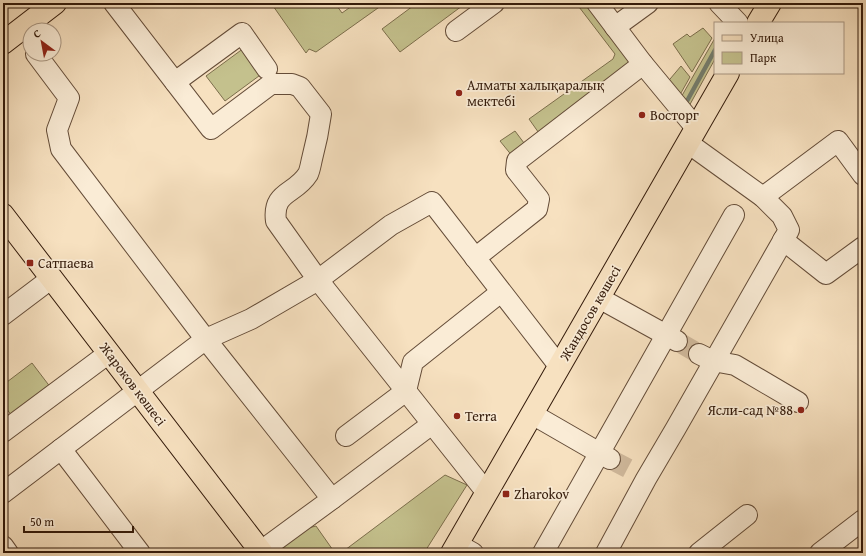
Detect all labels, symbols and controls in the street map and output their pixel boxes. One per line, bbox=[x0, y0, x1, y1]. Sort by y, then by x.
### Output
north arrow bbox=[22, 22, 62, 62]
legend bbox=[714, 22, 844, 74]
text: С bbox=[30, 25, 44, 42]
text: Улица bbox=[750, 29, 784, 46]
text: Парк bbox=[750, 49, 777, 66]
place label: Алматы халықаралық мектебі bbox=[467, 75, 605, 111]
marker: Алматы халықаралық мектебі bbox=[454, 88, 464, 98]
place label: Восторг bbox=[650, 105, 699, 125]
marker: Восторг bbox=[637, 110, 647, 120]
place label: Сатпаева bbox=[38, 253, 94, 273]
marker: Сатпаева bbox=[25, 258, 35, 268]
street label: Жандосов көшесі bbox=[554, 262, 625, 365]
street label: Жароков көшесі bbox=[94, 337, 171, 430]
place label: Ясли-сад №88 bbox=[706, 400, 793, 420]
marker: Ясли-сад №88 bbox=[796, 405, 806, 415]
place label: Terra bbox=[465, 406, 497, 426]
marker: Terra bbox=[452, 411, 462, 421]
place label: Zharokov bbox=[514, 484, 569, 504]
marker: Zharokov bbox=[501, 489, 511, 499]
scale bar bbox=[24, 508, 133, 534]
text: 50 m bbox=[30, 513, 54, 530]

